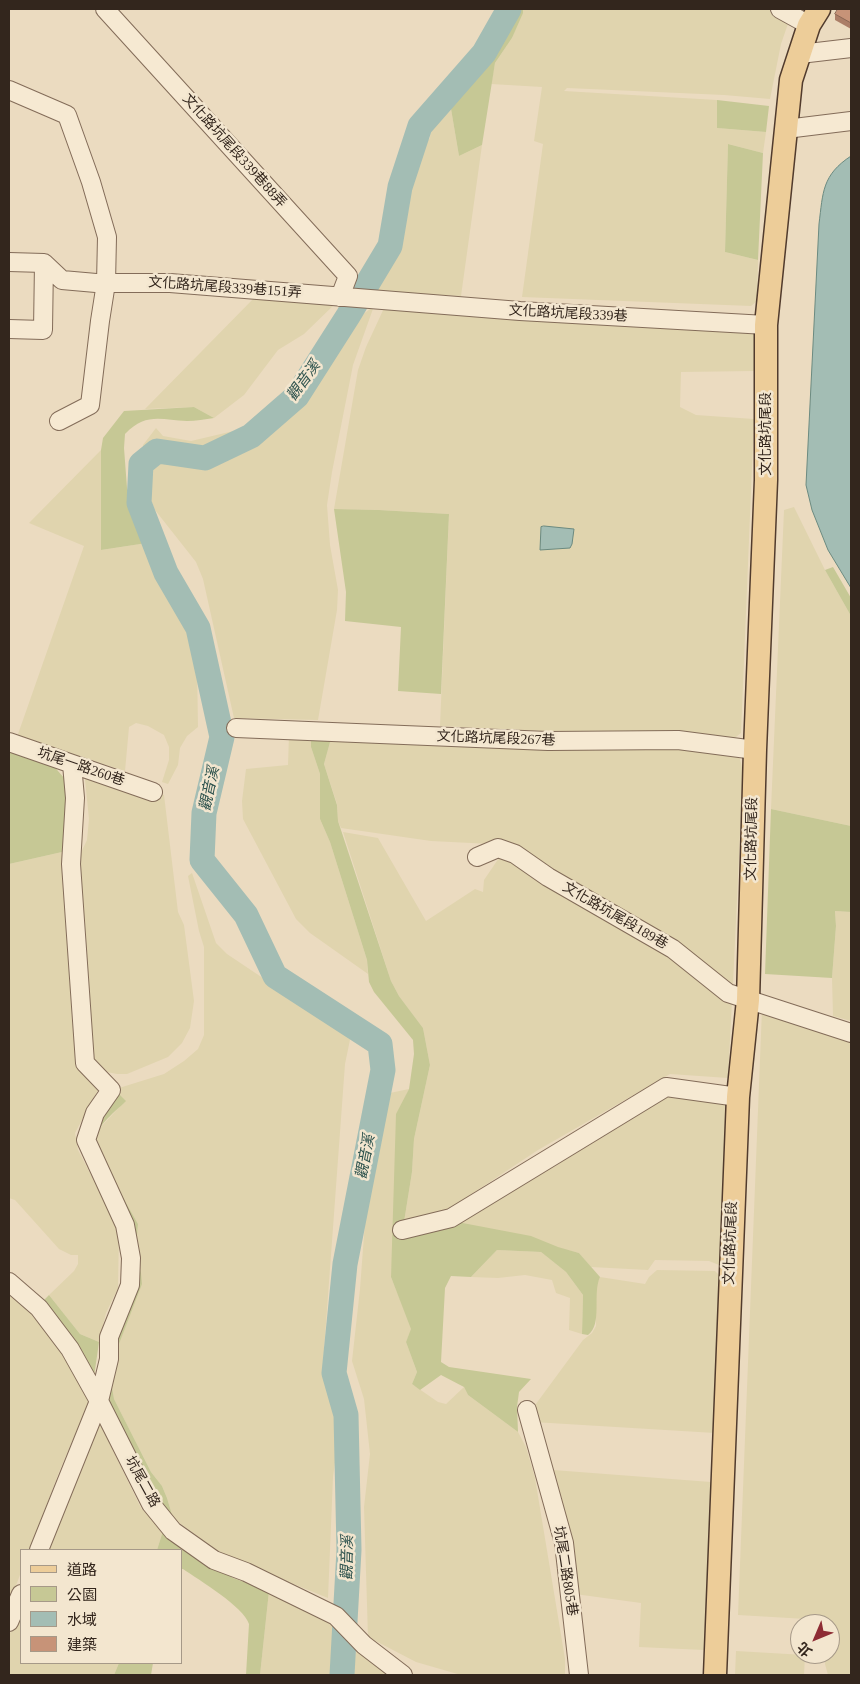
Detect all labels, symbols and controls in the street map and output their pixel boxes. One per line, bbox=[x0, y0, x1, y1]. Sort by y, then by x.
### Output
street label: 文化路坑尾段339巷88弄 bbox=[179, 91, 289, 211]
street label: 文化路坑尾段339巷151弄 bbox=[148, 274, 302, 302]
street label: 文化路坑尾段339巷 bbox=[508, 302, 628, 326]
water label: 觀音溪 bbox=[283, 358, 325, 404]
street label: 文化路坑尾段 bbox=[758, 392, 774, 476]
street label: 文化路坑尾段267巷 bbox=[436, 729, 556, 749]
street label: 坑尾一路260巷 bbox=[35, 744, 127, 790]
water label: 觀音溪 bbox=[197, 765, 223, 813]
street label: 文化路坑尾段 bbox=[743, 797, 761, 881]
street label: 文化路坑尾段189巷 bbox=[559, 879, 671, 953]
water label: 觀音溪 bbox=[353, 1133, 379, 1181]
street label: 文化路坑尾段 bbox=[721, 1201, 741, 1285]
street label: 坑尾二路 bbox=[121, 1453, 163, 1511]
street label: 坑尾二路805巷 bbox=[550, 1525, 580, 1617]
water label: 觀音溪 bbox=[339, 1535, 357, 1581]
legend bbox=[20, 1549, 182, 1664]
text: 道路 bbox=[67, 1562, 97, 1578]
text: 公園 bbox=[67, 1587, 97, 1603]
text: 水域 bbox=[67, 1612, 97, 1628]
north arrow bbox=[790, 1614, 840, 1664]
text: 建築 bbox=[67, 1637, 97, 1653]
text: 北 bbox=[794, 1639, 815, 1660]

